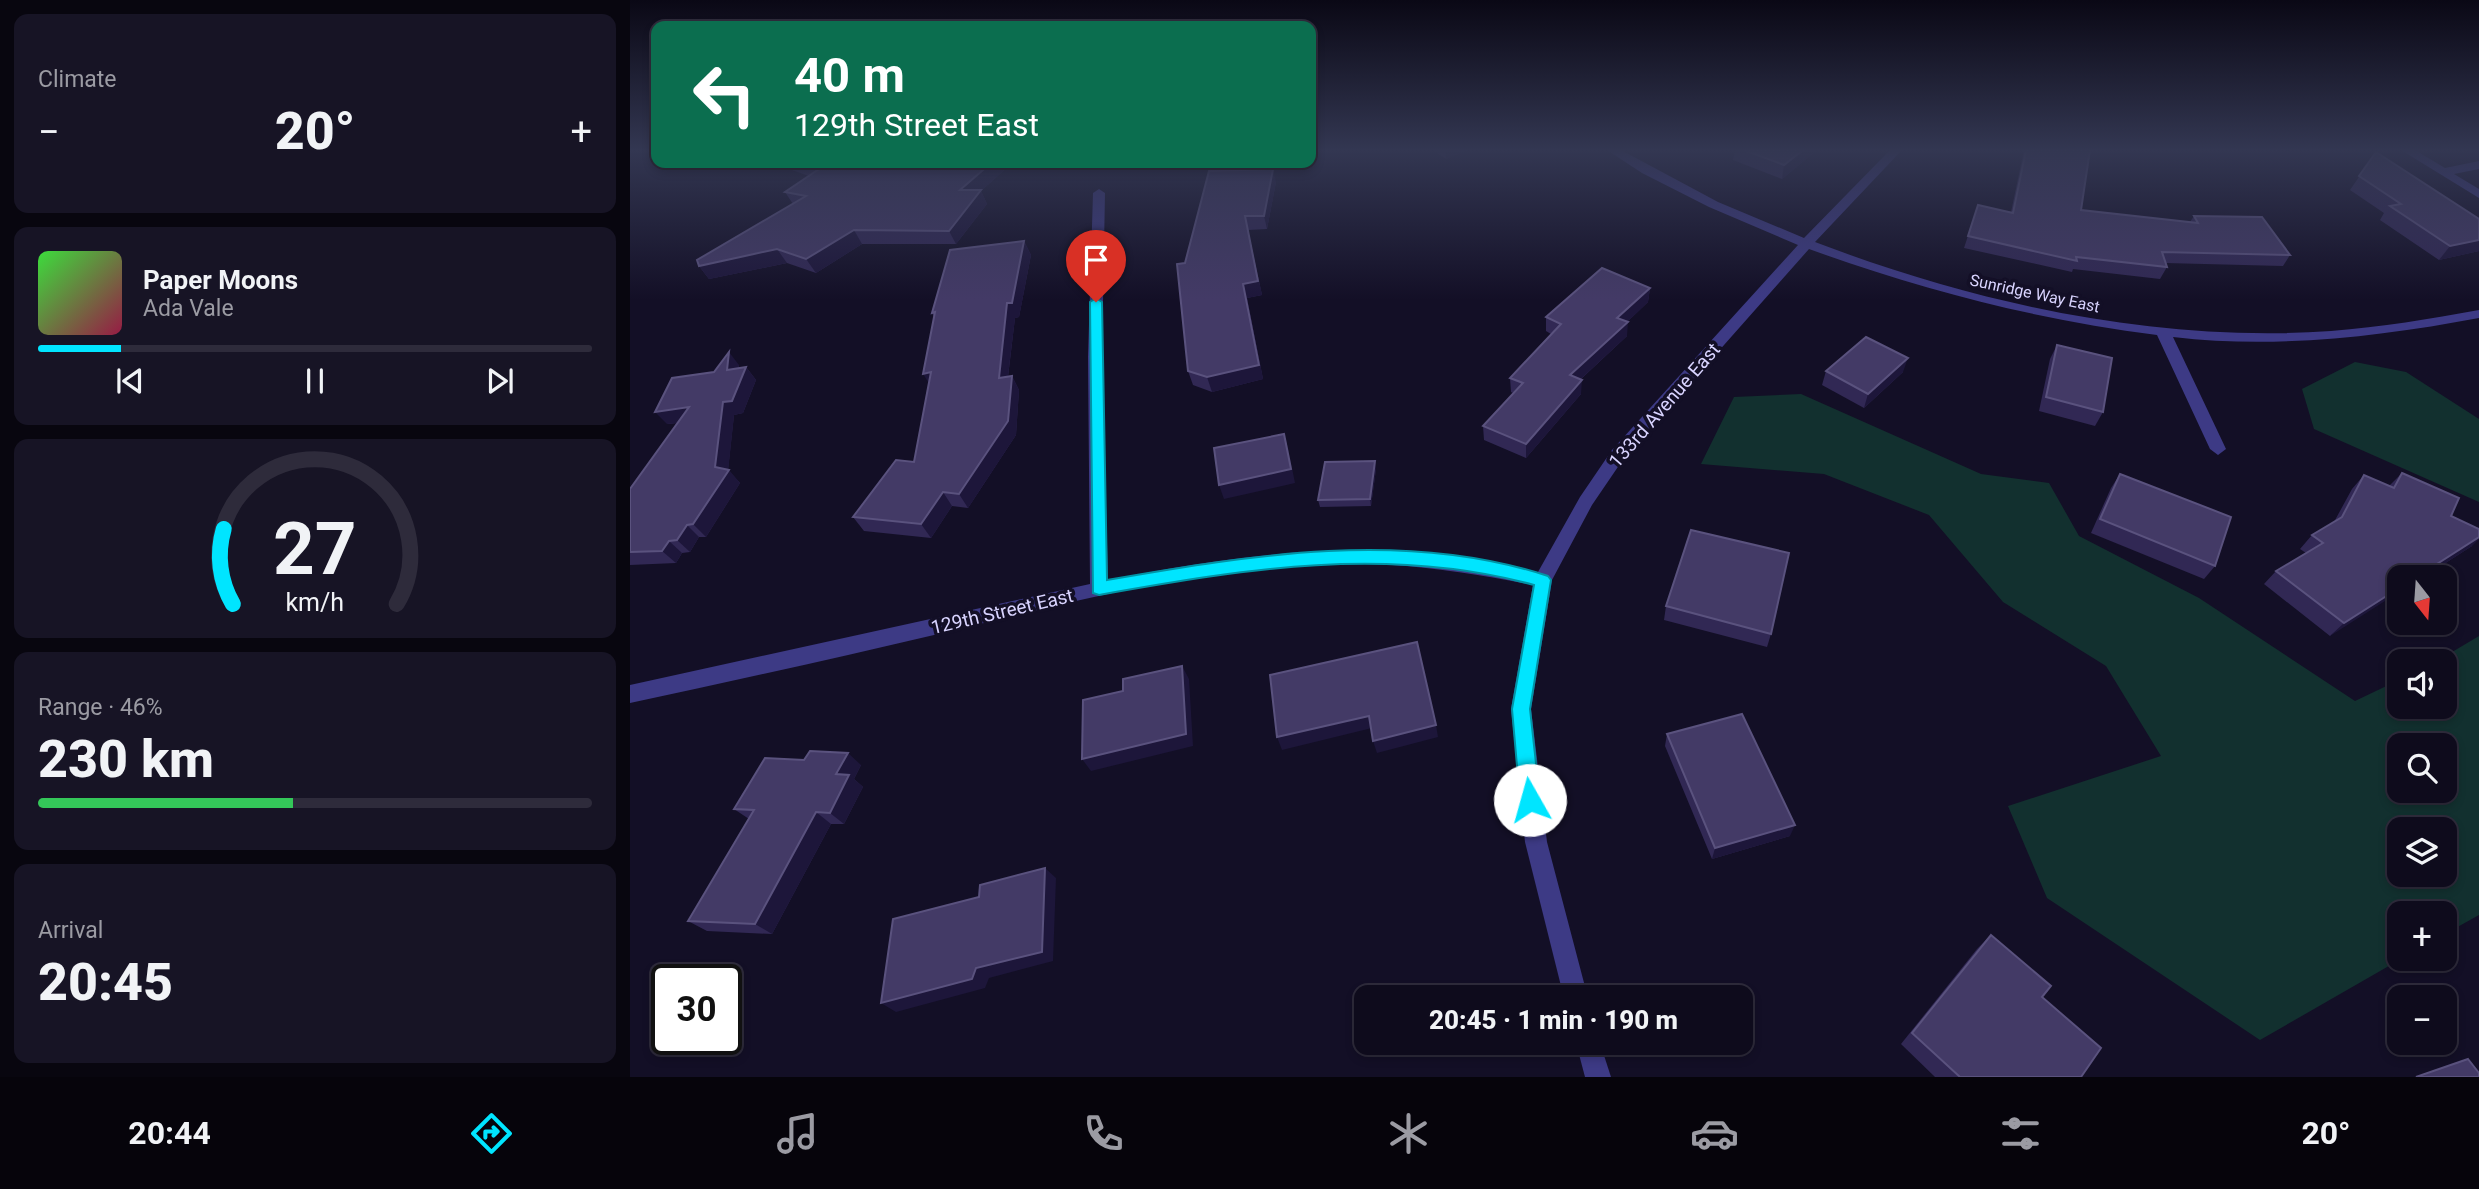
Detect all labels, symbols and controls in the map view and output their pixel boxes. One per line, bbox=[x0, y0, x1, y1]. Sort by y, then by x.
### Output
text: 40 m bbox=[794, 47, 905, 104]
icon: left bbox=[679, 49, 770, 140]
text: Climate bbox=[38, 66, 117, 93]
text: 20° bbox=[275, 101, 355, 162]
text: 129th Street East bbox=[794, 106, 1039, 144]
text: − bbox=[38, 110, 60, 154]
text: + bbox=[570, 110, 592, 154]
pin bbox=[1066, 230, 1126, 302]
icon: arrive bbox=[1077, 241, 1115, 279]
text: Paper Moons bbox=[143, 265, 298, 295]
street label: Sunridge Way East bbox=[1968, 270, 2102, 317]
text: Ada Vale bbox=[143, 295, 234, 322]
street label: 133rd Avenue East bbox=[1604, 338, 1725, 472]
icon: previous bbox=[111, 362, 149, 400]
icon: pause bbox=[296, 362, 334, 400]
icon: next bbox=[481, 362, 519, 400]
text: 27 bbox=[273, 507, 357, 593]
north arrow bbox=[2387, 565, 2457, 635]
map controls bbox=[2387, 565, 2457, 1055]
street label: 129th Street East bbox=[929, 584, 1076, 639]
text: km/h bbox=[286, 588, 344, 617]
button: sound bbox=[2387, 649, 2457, 719]
text: Range · 46% bbox=[38, 694, 163, 721]
text: 230 km bbox=[38, 729, 214, 790]
button: search bbox=[2387, 733, 2457, 803]
position arrow bbox=[1493, 763, 1567, 837]
button: layers bbox=[2387, 817, 2457, 887]
button: + bbox=[2387, 901, 2457, 971]
text: Arrival bbox=[38, 917, 103, 944]
text: 20:45 bbox=[38, 952, 173, 1013]
speed limit sign: 30 bbox=[651, 964, 742, 1055]
button: − bbox=[2387, 985, 2457, 1055]
text: 20:45 · 1 min · 190 m bbox=[1429, 1005, 1678, 1035]
icon: directions bbox=[467, 1109, 516, 1158]
icon: music bbox=[773, 1109, 822, 1158]
icon: phone bbox=[1079, 1109, 1128, 1158]
icon: climate bbox=[1384, 1109, 1433, 1158]
icon: car bbox=[1690, 1109, 1739, 1158]
icon: filters bbox=[1996, 1109, 2045, 1158]
text: 20:44 bbox=[128, 1114, 211, 1152]
text: 20° bbox=[2301, 1114, 2351, 1152]

